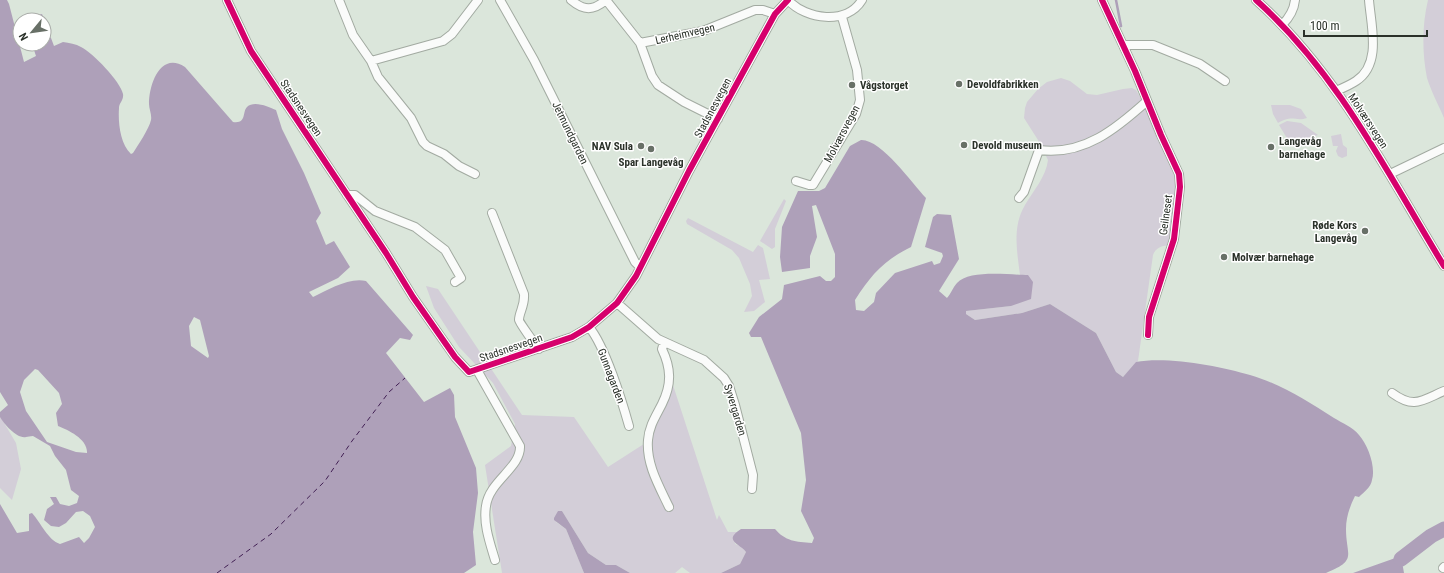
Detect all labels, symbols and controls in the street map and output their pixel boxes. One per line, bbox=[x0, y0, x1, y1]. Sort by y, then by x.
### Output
north arrow bbox=[12, 12, 52, 52]
scale bar bbox=[1304, 12, 1427, 38]
text: 100 m bbox=[1310, 19, 1340, 33]
street label: Lerheimvegen bbox=[654, 21, 716, 47]
text: N bbox=[16, 30, 31, 43]
street label: Stadsnesvegen bbox=[692, 76, 734, 140]
street label: Stadsnesvegen bbox=[277, 77, 325, 139]
place label: Devoldfabrikken bbox=[967, 78, 1039, 91]
place label: Vågstorget bbox=[860, 79, 909, 92]
marker: Devoldfabrikken bbox=[954, 79, 964, 89]
marker: Vågstorget bbox=[847, 80, 857, 90]
street label: Molværsvegen bbox=[1345, 91, 1391, 151]
street label: Jetmundgarden bbox=[549, 100, 591, 166]
street label: Molværsvegen bbox=[821, 103, 863, 165]
place label: Langevåg barnehage bbox=[1279, 135, 1325, 161]
place label: Devold museum bbox=[972, 139, 1042, 152]
place label: NAV Sula bbox=[592, 140, 633, 153]
marker: Devold museum bbox=[959, 140, 969, 150]
marker: NAV Sula bbox=[636, 141, 646, 151]
marker: Langevåg barnehage bbox=[1266, 142, 1276, 152]
marker: Spar Langevåg bbox=[646, 144, 656, 154]
place label: Spar Langevåg bbox=[619, 156, 683, 169]
street label: Geilneset bbox=[1157, 194, 1175, 236]
place label: Røde Kors Langevåg bbox=[1312, 219, 1357, 245]
marker: Røde Kors Langevåg bbox=[1360, 226, 1370, 236]
place label: Molvær barnehage bbox=[1232, 251, 1314, 264]
marker: Molvær barnehage bbox=[1219, 252, 1229, 262]
street label: Stadsnesvegen bbox=[478, 331, 544, 365]
street label: Gunnagarden bbox=[595, 347, 627, 405]
street label: Syvergarden bbox=[721, 383, 749, 437]

